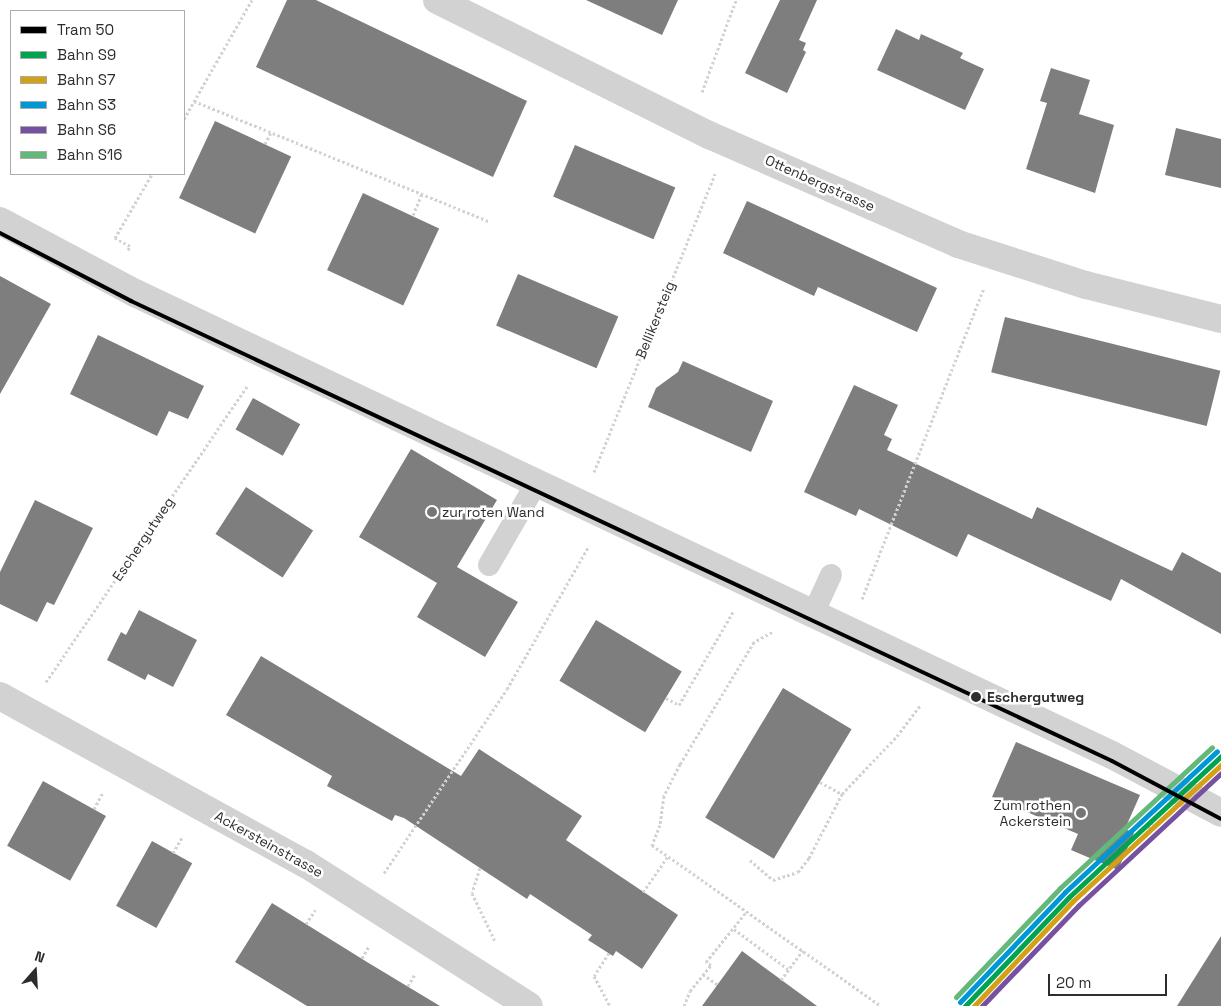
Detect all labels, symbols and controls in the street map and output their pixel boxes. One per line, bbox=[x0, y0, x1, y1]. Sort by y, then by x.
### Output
legend bbox=[10, 10, 185, 175]
text: Tram 50 bbox=[57, 20, 114, 39]
text: Bahn S9 bbox=[57, 45, 116, 64]
text: Bahn S7 bbox=[57, 70, 115, 89]
text: Bahn S3 bbox=[57, 95, 116, 114]
text: Bahn S6 bbox=[57, 120, 116, 139]
text: Bahn S16 bbox=[57, 145, 122, 164]
street label: Ottenbergstrasse bbox=[763, 151, 877, 215]
street label: Bellikersteig bbox=[632, 279, 678, 361]
street label: Eschergutweg bbox=[109, 494, 177, 584]
place label: zur roten Wand bbox=[442, 504, 545, 520]
marker: zur roten Wand bbox=[426, 506, 438, 518]
place label: Eschergutweg bbox=[987, 689, 1084, 705]
marker: Eschergutweg bbox=[969, 690, 983, 704]
place label: Zum rothen Ackerstein bbox=[993, 797, 1071, 830]
street label: Ackersteinstrasse bbox=[212, 807, 326, 881]
marker: Zum rothen Ackerstein bbox=[1075, 807, 1087, 819]
north arrow bbox=[10, 946, 60, 996]
text: N bbox=[33, 947, 47, 967]
scale bar bbox=[1051, 964, 1170, 996]
text: 20 m bbox=[1056, 973, 1091, 992]

